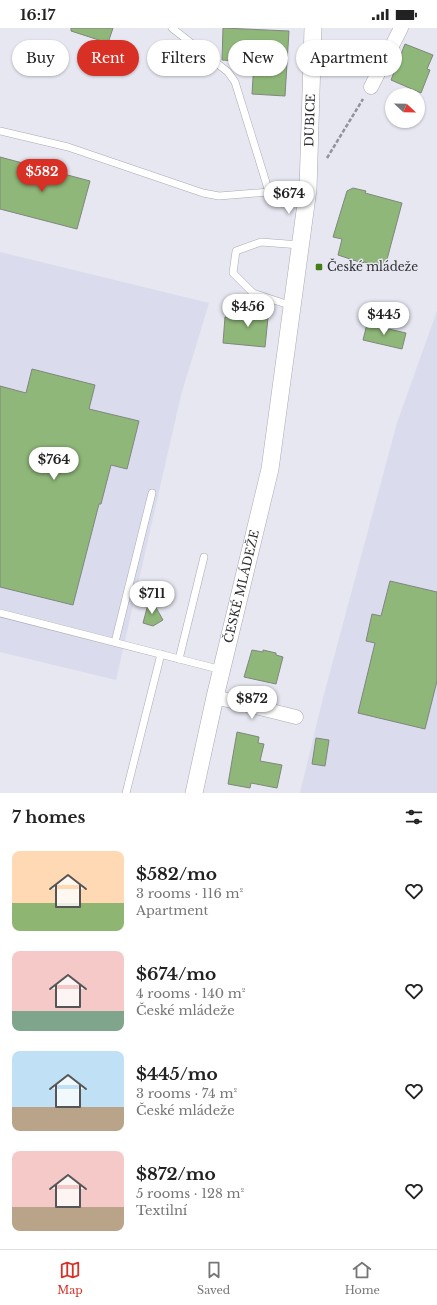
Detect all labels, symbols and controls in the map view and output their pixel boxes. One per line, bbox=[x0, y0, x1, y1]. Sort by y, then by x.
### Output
text: 16:17 bbox=[20, 5, 55, 24]
chip: Buy bbox=[12, 40, 69, 76]
chip: Rent bbox=[77, 40, 139, 76]
chip: Filters bbox=[147, 40, 220, 76]
chip: New bbox=[228, 40, 288, 76]
chip: Apartment bbox=[296, 40, 402, 76]
north arrow bbox=[385, 88, 425, 128]
map controls bbox=[385, 88, 425, 128]
street label: DUBICE bbox=[301, 93, 318, 147]
pin: $582 bbox=[18, 159, 66, 193]
text: $582 bbox=[26, 163, 58, 180]
pin: $674 bbox=[265, 181, 313, 215]
text: $674 bbox=[273, 185, 305, 202]
place label: České mládeže bbox=[327, 258, 418, 274]
marker: České mládeže bbox=[314, 262, 324, 272]
pin: $456 bbox=[224, 294, 272, 328]
text: $456 bbox=[231, 298, 265, 315]
pin: $445 bbox=[360, 302, 408, 336]
text: $445 bbox=[367, 306, 401, 323]
pin: $764 bbox=[30, 447, 78, 481]
text: $764 bbox=[38, 451, 70, 468]
street label: ČESKÉ MLÁDEŽE bbox=[219, 528, 262, 644]
pin: $711 bbox=[128, 581, 176, 615]
text: $711 bbox=[139, 585, 165, 602]
pin: $872 bbox=[228, 686, 276, 720]
text: $872 bbox=[236, 690, 268, 707]
icon: filters bbox=[403, 806, 425, 828]
text: 7 homes bbox=[12, 807, 85, 828]
text: $582/mo bbox=[136, 864, 217, 885]
icon: home bbox=[44, 867, 92, 915]
icon: heart bbox=[403, 880, 425, 902]
text: 3 rooms · 116 m² bbox=[136, 885, 243, 902]
text: Apartment bbox=[136, 902, 208, 919]
text: $674/mo bbox=[136, 964, 216, 985]
icon: home bbox=[44, 967, 92, 1015]
icon: heart bbox=[403, 980, 425, 1002]
text: 4 rooms · 140 m² bbox=[136, 985, 246, 1002]
text: České mládeže bbox=[136, 1002, 235, 1019]
text: $445/mo bbox=[136, 1064, 218, 1085]
icon: home bbox=[44, 1067, 92, 1115]
icon: heart bbox=[403, 1080, 425, 1102]
text: 3 rooms · 74 m² bbox=[136, 1085, 237, 1102]
text: České mládeže bbox=[136, 1102, 235, 1119]
text: $872/mo bbox=[136, 1164, 216, 1185]
icon: home bbox=[44, 1167, 92, 1215]
icon: heart bbox=[403, 1180, 425, 1202]
text: 5 rooms · 128 m² bbox=[136, 1185, 244, 1202]
text: Textilní bbox=[136, 1202, 187, 1219]
tab: Map bbox=[57, 1259, 83, 1297]
tab: Saved bbox=[197, 1259, 230, 1297]
tab: Home bbox=[345, 1259, 380, 1297]

